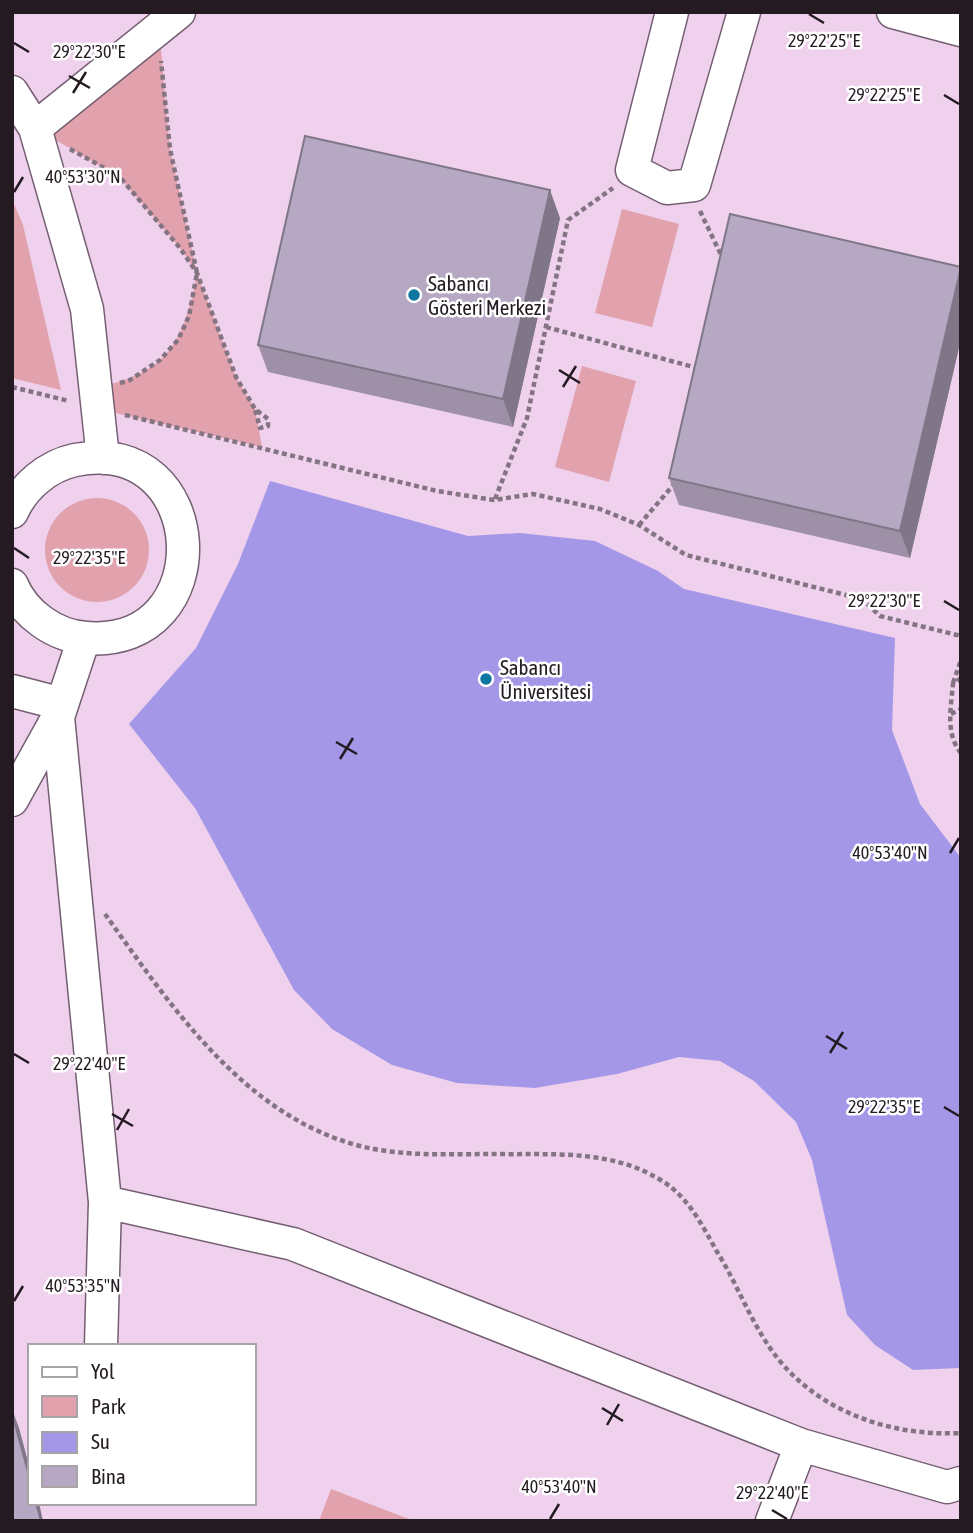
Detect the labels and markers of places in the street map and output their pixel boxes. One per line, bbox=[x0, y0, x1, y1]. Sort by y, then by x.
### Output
place label: Sabancı Gösteri Merkezi bbox=[428, 271, 546, 319]
marker: Sabancı Gösteri Merkezi bbox=[406, 287, 422, 303]
place label: Sabancı Üniversitesi bbox=[500, 655, 591, 703]
marker: Sabancı Üniversitesi bbox=[478, 671, 494, 687]

